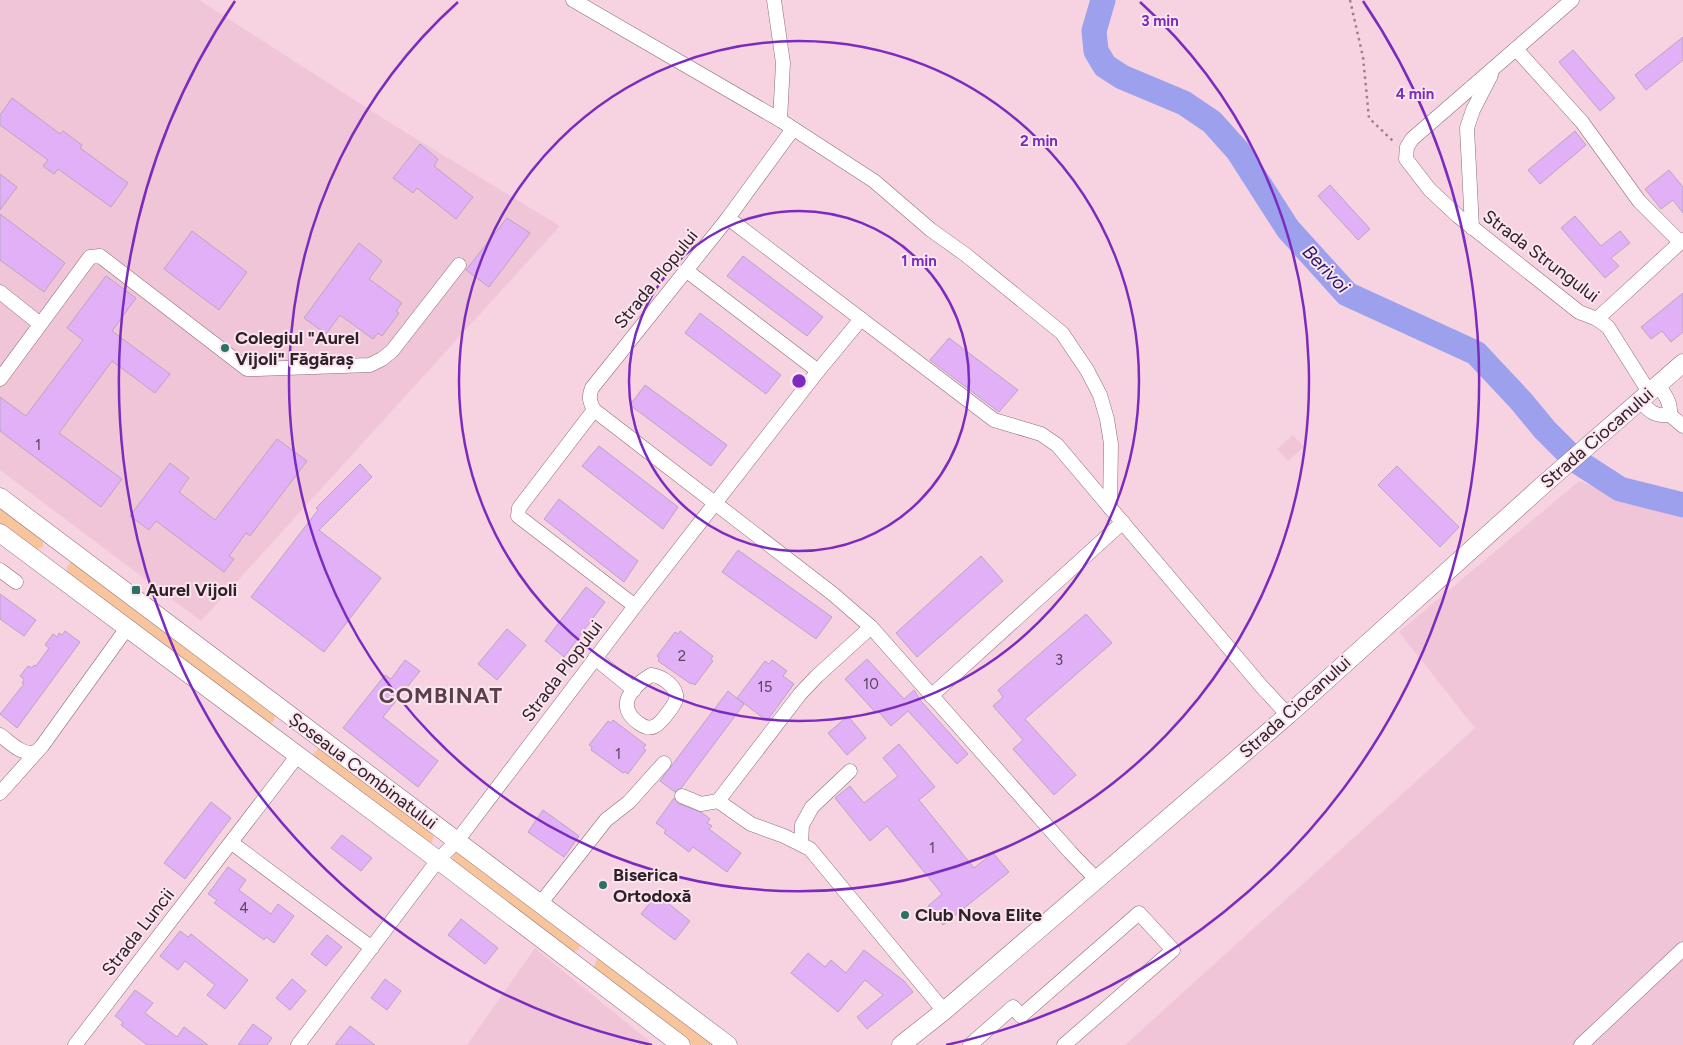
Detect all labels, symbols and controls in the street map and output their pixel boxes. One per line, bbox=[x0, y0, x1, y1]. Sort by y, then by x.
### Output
text: 3 min bbox=[1141, 12, 1179, 30]
text: 4 min bbox=[1396, 85, 1434, 103]
text: 2 min bbox=[1020, 132, 1058, 150]
street label: Strada Strungului bbox=[1478, 205, 1604, 307]
street label: Strada Plopului bbox=[609, 225, 703, 333]
water label: Berivoi bbox=[1298, 240, 1355, 298]
text: 1 min bbox=[901, 252, 937, 270]
place label: Colegiul "Aurel Vijoli" Făgăraș bbox=[235, 327, 359, 370]
marker: Colegiul "Aurel Vijoli" Făgăraș bbox=[219, 342, 231, 354]
centre of rings bbox=[790, 372, 808, 390]
street label: Strada Ciocanului bbox=[1536, 383, 1658, 493]
house number: 1 bbox=[35, 436, 41, 454]
place label: Aurel Vijoli bbox=[146, 579, 237, 601]
marker: Aurel Vijoli bbox=[130, 584, 142, 596]
street label: Strada Plopului bbox=[517, 616, 607, 726]
house number: 2 bbox=[678, 647, 686, 665]
house number: 3 bbox=[1055, 651, 1063, 669]
street label: Strada Ciocanului bbox=[1235, 651, 1355, 763]
house number: 10 bbox=[863, 675, 879, 693]
house number: 15 bbox=[758, 678, 772, 696]
district label: COMBINAT bbox=[379, 682, 503, 709]
street label: Șoseaua Combinatului bbox=[284, 708, 442, 834]
house number: 1 bbox=[615, 745, 621, 763]
house number: 1 bbox=[929, 839, 935, 857]
place label: Biserica Ortodoxă bbox=[613, 864, 691, 907]
marker: Biserica Ortodoxă bbox=[597, 879, 609, 891]
street label: Strada Luncii bbox=[97, 884, 179, 980]
house number: 4 bbox=[239, 899, 249, 917]
place label: Club Nova Elite bbox=[915, 904, 1042, 926]
marker: Club Nova Elite bbox=[899, 909, 911, 921]

